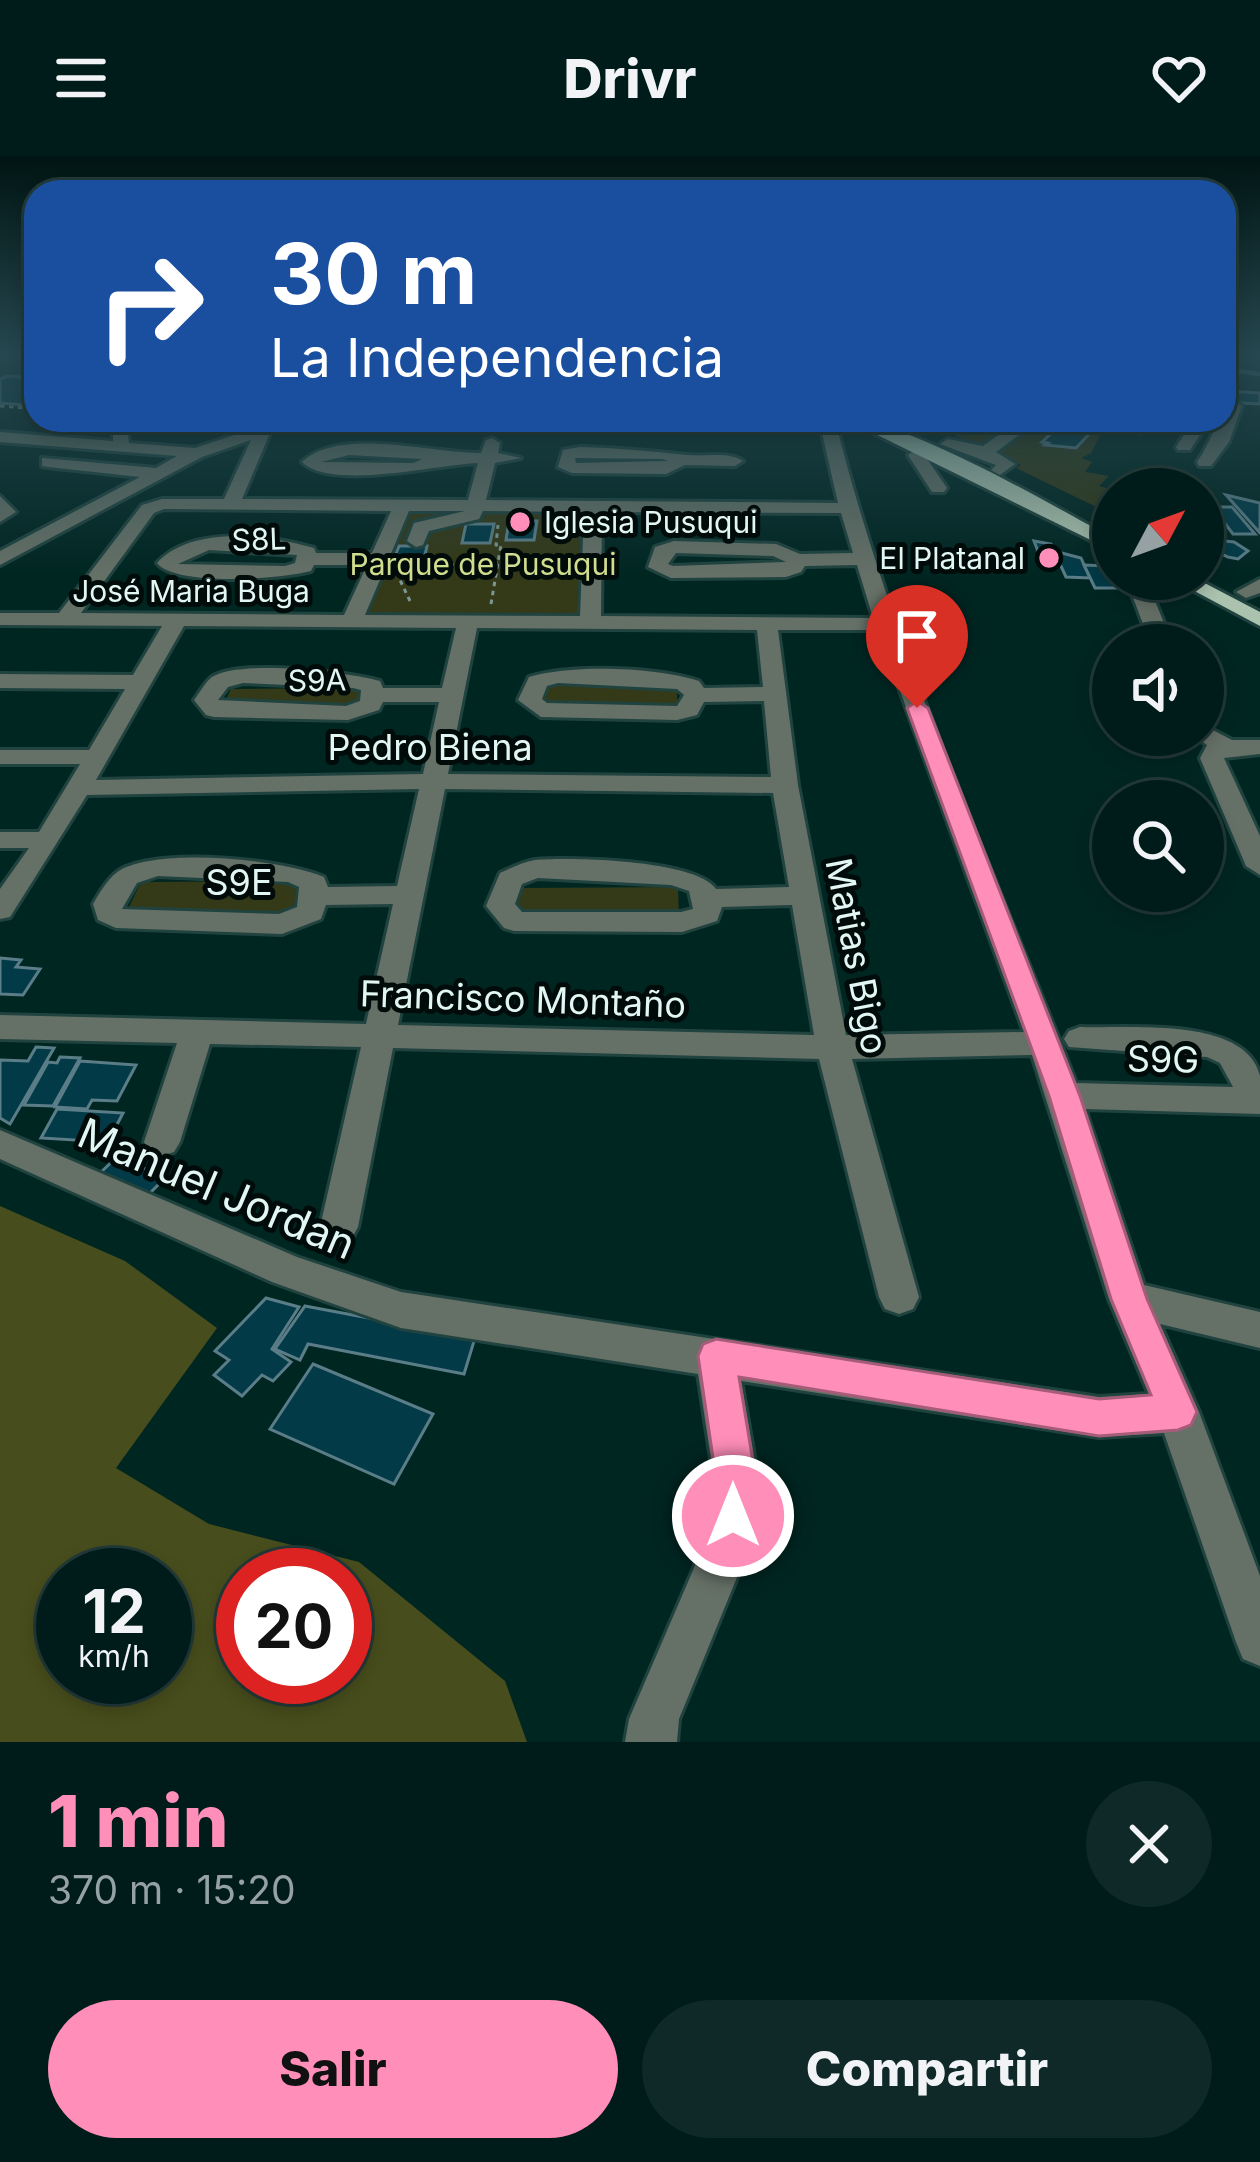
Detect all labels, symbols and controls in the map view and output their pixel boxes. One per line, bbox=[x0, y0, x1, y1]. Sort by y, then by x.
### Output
icon: menu bbox=[48, 45, 114, 111]
icon: heart bbox=[1146, 45, 1212, 111]
text: Drivr bbox=[563, 46, 697, 111]
text: 30 m bbox=[270, 223, 477, 324]
icon: right bbox=[72, 228, 228, 384]
text: La Independencia bbox=[270, 325, 724, 390]
north arrow bbox=[1092, 468, 1224, 600]
map controls bbox=[1092, 468, 1224, 912]
place label: Iglesia Pusuqui bbox=[544, 504, 757, 540]
marker: Iglesia Pusuqui bbox=[507, 509, 533, 535]
street label: S8L bbox=[231, 520, 287, 558]
place label: El Platanal bbox=[879, 540, 1025, 576]
marker: El Platanal bbox=[1036, 545, 1062, 571]
park label: Parque de Pusuqui bbox=[350, 546, 616, 582]
street label: José Maria Buga bbox=[72, 573, 310, 609]
pin bbox=[866, 585, 968, 708]
icon: arrive bbox=[884, 603, 950, 669]
button: sound bbox=[1092, 624, 1224, 756]
street label: S9A bbox=[287, 661, 347, 699]
street label: Pedro Biena bbox=[327, 725, 533, 769]
button: search bbox=[1092, 780, 1224, 912]
street label: Matias Bigo bbox=[816, 854, 898, 1058]
street label: S9E bbox=[205, 860, 273, 904]
street label: Francisco Montaño bbox=[359, 971, 687, 1027]
street label: S9G bbox=[1126, 1036, 1200, 1082]
street label: Manuel Jordan bbox=[71, 1107, 363, 1269]
position arrow bbox=[670, 1453, 796, 1579]
speed limit sign: 20 bbox=[216, 1548, 372, 1704]
text: 12 bbox=[82, 1575, 146, 1647]
text: km/h bbox=[78, 1638, 150, 1674]
text: 1 min bbox=[48, 1777, 228, 1864]
button: close bbox=[1086, 1781, 1212, 1907]
text: 370 m · 15:20 bbox=[48, 1866, 296, 1913]
button: Salir bbox=[48, 2000, 618, 2138]
button: Compartir bbox=[642, 2000, 1212, 2138]

